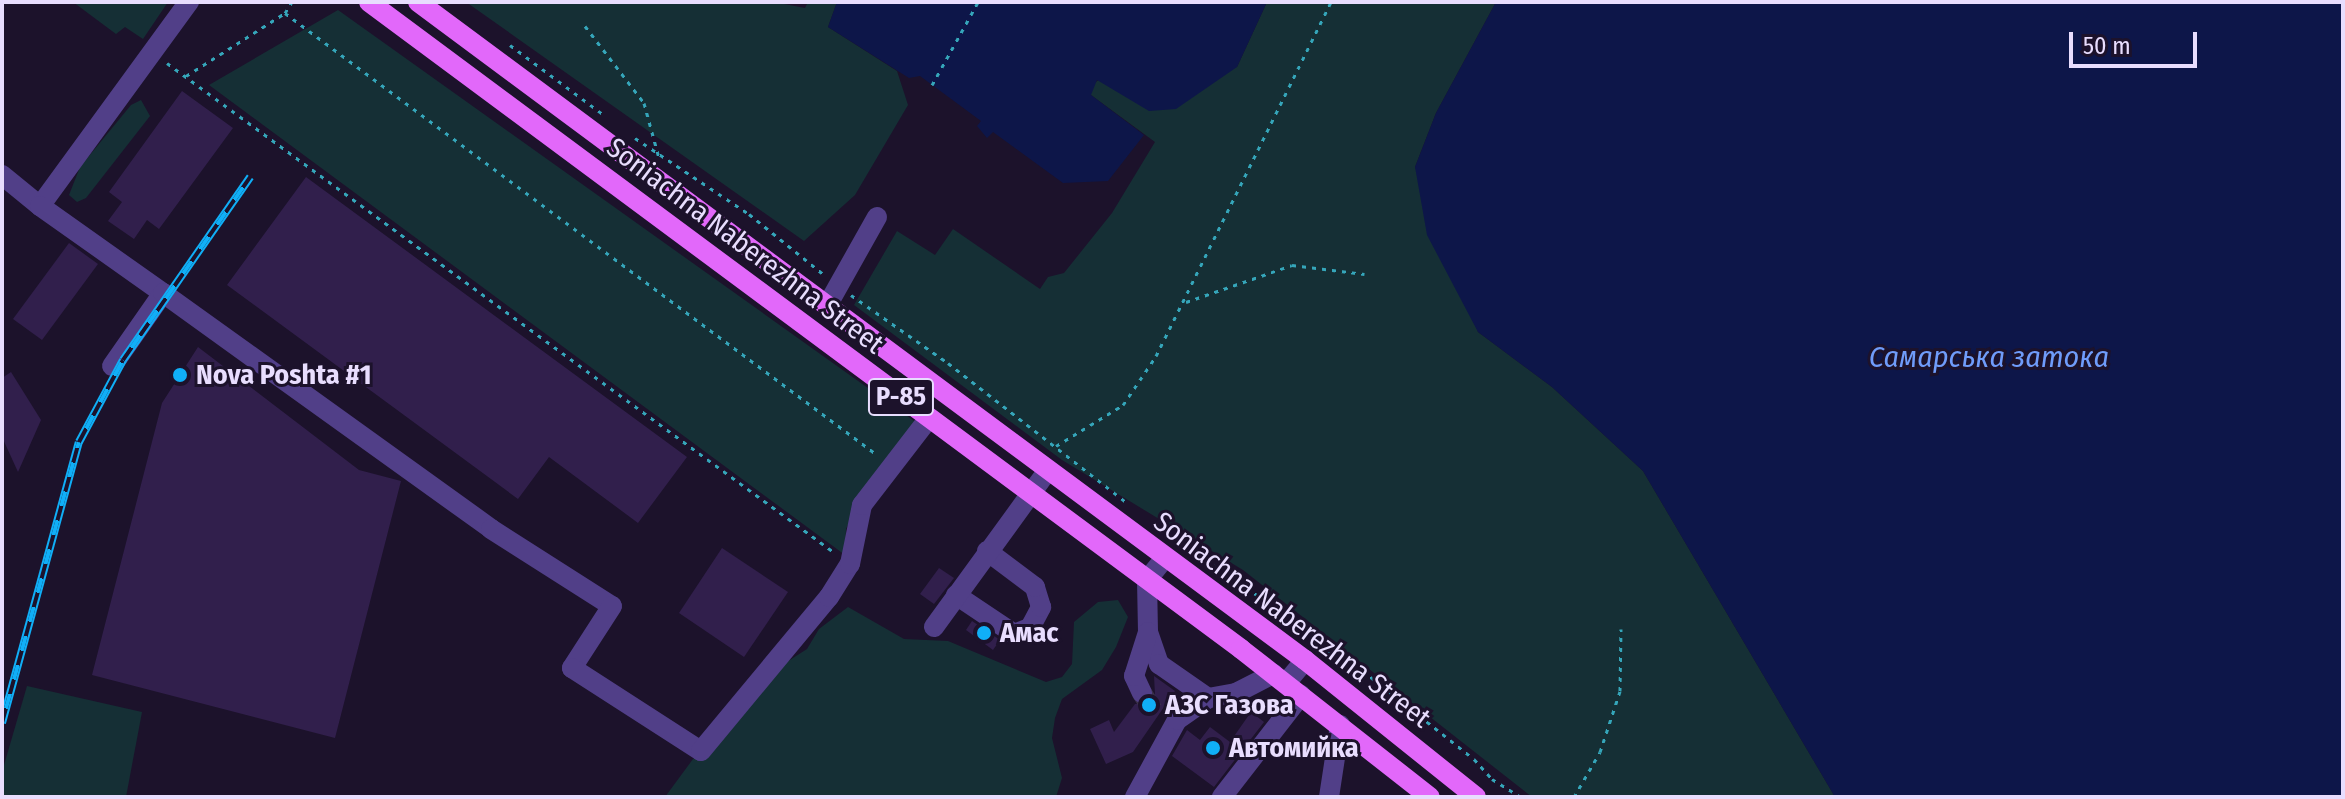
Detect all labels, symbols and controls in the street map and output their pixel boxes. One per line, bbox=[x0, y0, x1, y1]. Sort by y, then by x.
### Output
scale bar bbox=[2073, 16, 2201, 66]
text: 50 m bbox=[2083, 32, 2131, 60]
street label: Soniachna Naberezhna Street bbox=[600, 131, 890, 361]
water label: Самарська затока bbox=[1869, 339, 2109, 375]
place label: Nova Poshta #1 bbox=[196, 358, 372, 392]
marker: Nova Poshta #1 bbox=[171, 366, 189, 384]
road number: Р-85 bbox=[867, 375, 935, 419]
street label: Soniachna Naberezhna Street bbox=[1147, 505, 1437, 735]
place label: Амас bbox=[1000, 616, 1059, 650]
marker: Амас bbox=[975, 624, 993, 642]
place label: АЗС Газова bbox=[1165, 688, 1294, 722]
marker: АЗС Газова bbox=[1140, 696, 1158, 714]
place label: Автомийка bbox=[1229, 731, 1359, 765]
marker: Автомийка bbox=[1204, 739, 1222, 757]

